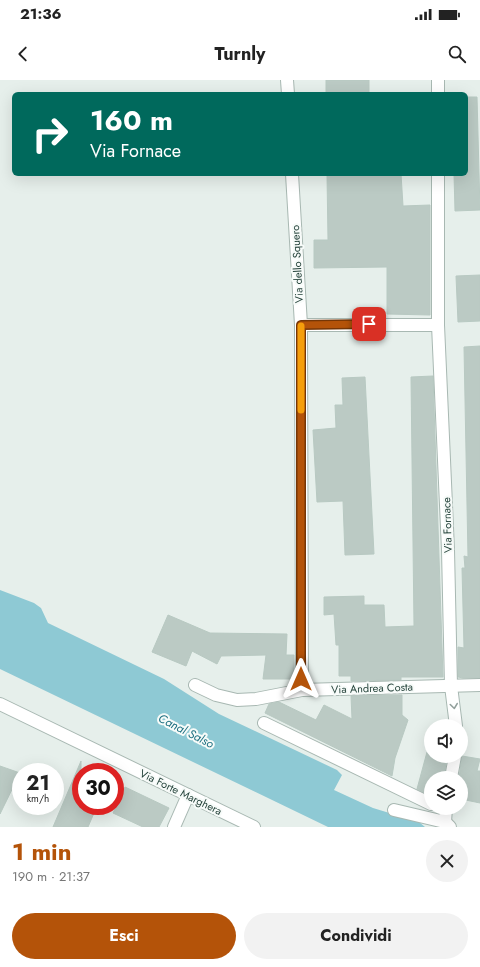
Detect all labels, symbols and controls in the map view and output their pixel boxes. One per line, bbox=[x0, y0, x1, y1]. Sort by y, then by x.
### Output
text: 21:36 bbox=[20, 3, 62, 25]
text: Turnly bbox=[215, 41, 266, 67]
icon: back bbox=[12, 43, 34, 65]
icon: search bbox=[446, 43, 468, 65]
text: 160 m bbox=[90, 100, 173, 141]
icon: right bbox=[24, 108, 76, 160]
text: Via Fornace bbox=[90, 138, 181, 164]
street label: Via dello Squero bbox=[287, 224, 307, 304]
pin bbox=[352, 307, 386, 341]
icon: arrive bbox=[358, 313, 380, 335]
street label: Via Fornace bbox=[438, 497, 456, 553]
position arrow bbox=[280, 658, 322, 700]
street label: Via Andrea Costa bbox=[331, 679, 413, 697]
one-way arrow bbox=[449, 703, 458, 709]
water label: Canal Salso bbox=[155, 709, 218, 753]
map controls bbox=[424, 719, 468, 815]
button: sound bbox=[424, 719, 468, 763]
speed limit sign: 30 bbox=[72, 763, 124, 815]
street label: Via Forte Marghera bbox=[137, 765, 225, 819]
text: 21 bbox=[26, 769, 50, 798]
button: layers bbox=[424, 771, 468, 815]
text: km/h bbox=[27, 791, 49, 806]
text: 1 min bbox=[12, 834, 72, 869]
button: close bbox=[426, 840, 468, 882]
text: 190 m · 21:37 bbox=[12, 867, 90, 886]
button: Esci bbox=[12, 913, 236, 959]
button: Condividi bbox=[244, 913, 468, 959]

